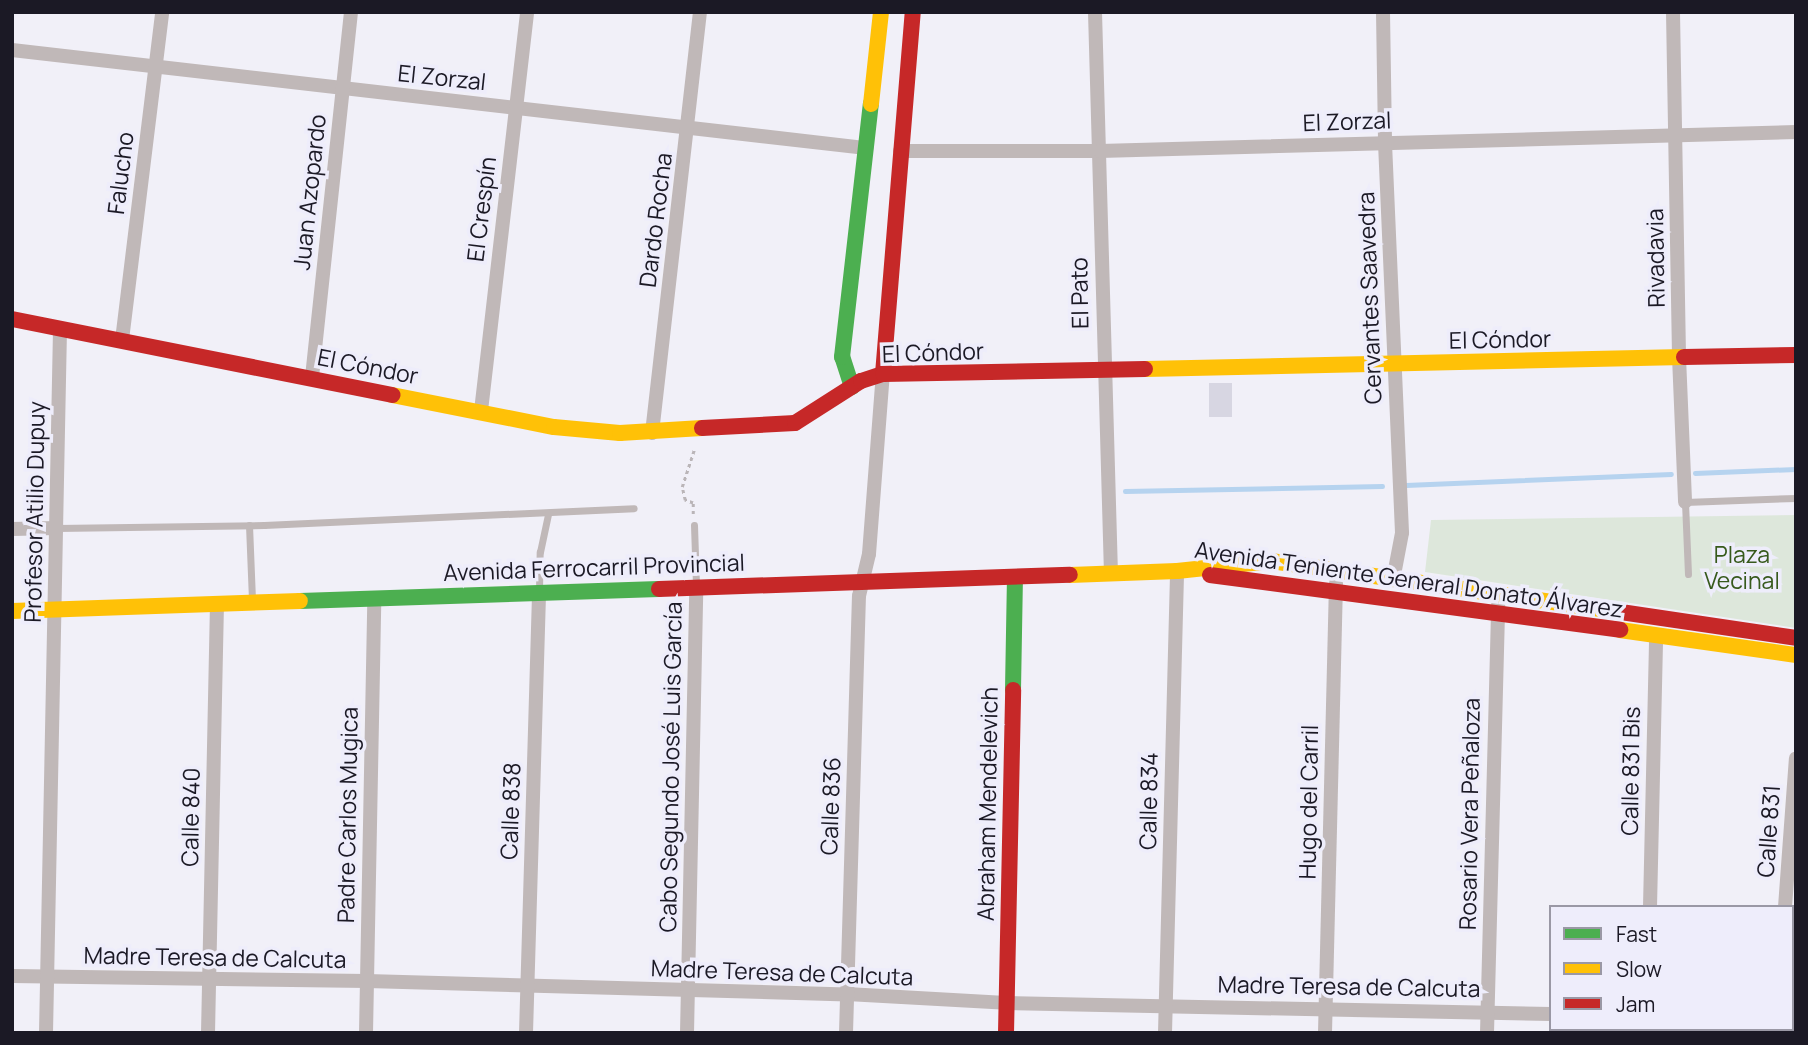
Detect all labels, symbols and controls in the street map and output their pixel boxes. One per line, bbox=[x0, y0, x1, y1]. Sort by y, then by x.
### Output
street label: El Zorzal bbox=[396, 59, 488, 95]
street label: El Zorzal bbox=[1302, 106, 1392, 136]
street label: Juan Azopardo bbox=[287, 113, 331, 271]
street label: Falucho bbox=[101, 130, 139, 216]
street label: Dardo Rocha bbox=[633, 151, 677, 289]
street label: El Crespín bbox=[461, 155, 501, 263]
street label: Cervantes Saavedra bbox=[1351, 191, 1387, 405]
street label: Rivadavia bbox=[1640, 208, 1670, 308]
street label: El Pato bbox=[1065, 257, 1093, 329]
street label: El Cóndor bbox=[1449, 324, 1551, 354]
street label: El Cóndor bbox=[881, 336, 985, 368]
street label: El Cóndor bbox=[315, 343, 421, 389]
street label: Profesor Atilio Dupuy bbox=[18, 401, 50, 623]
street label: Avenida Teniente General Donato Álvarez bbox=[1193, 535, 1625, 623]
park label: Plaza Vecinal bbox=[1704, 540, 1780, 594]
street label: Avenida Ferrocarril Provincial bbox=[443, 548, 745, 586]
street label: Cabo Segundo José Luis García bbox=[653, 601, 687, 933]
street label: Abraham Mendelevich bbox=[971, 687, 1003, 921]
street label: Rosario Vera Peñaloza bbox=[1453, 698, 1485, 930]
street label: Calle 831 Bis bbox=[1615, 706, 1645, 836]
street label: Padre Carlos Mugica bbox=[331, 707, 363, 923]
street label: Hugo del Carril bbox=[1293, 724, 1323, 880]
street label: Calle 834 bbox=[1133, 752, 1163, 850]
street label: Calle 836 bbox=[814, 756, 846, 856]
street label: Calle 838 bbox=[495, 762, 525, 860]
street label: Calle 840 bbox=[175, 767, 205, 867]
street label: Calle 831 bbox=[1751, 784, 1785, 878]
legend bbox=[1549, 905, 1794, 1031]
text: Fast bbox=[1616, 920, 1657, 948]
street label: Madre Teresa de Calcuta bbox=[83, 941, 347, 973]
street label: Madre Teresa de Calcuta bbox=[650, 954, 914, 990]
text: Slow bbox=[1616, 955, 1662, 983]
street label: Madre Teresa de Calcuta bbox=[1217, 970, 1481, 1002]
text: Jam bbox=[1616, 990, 1655, 1018]

